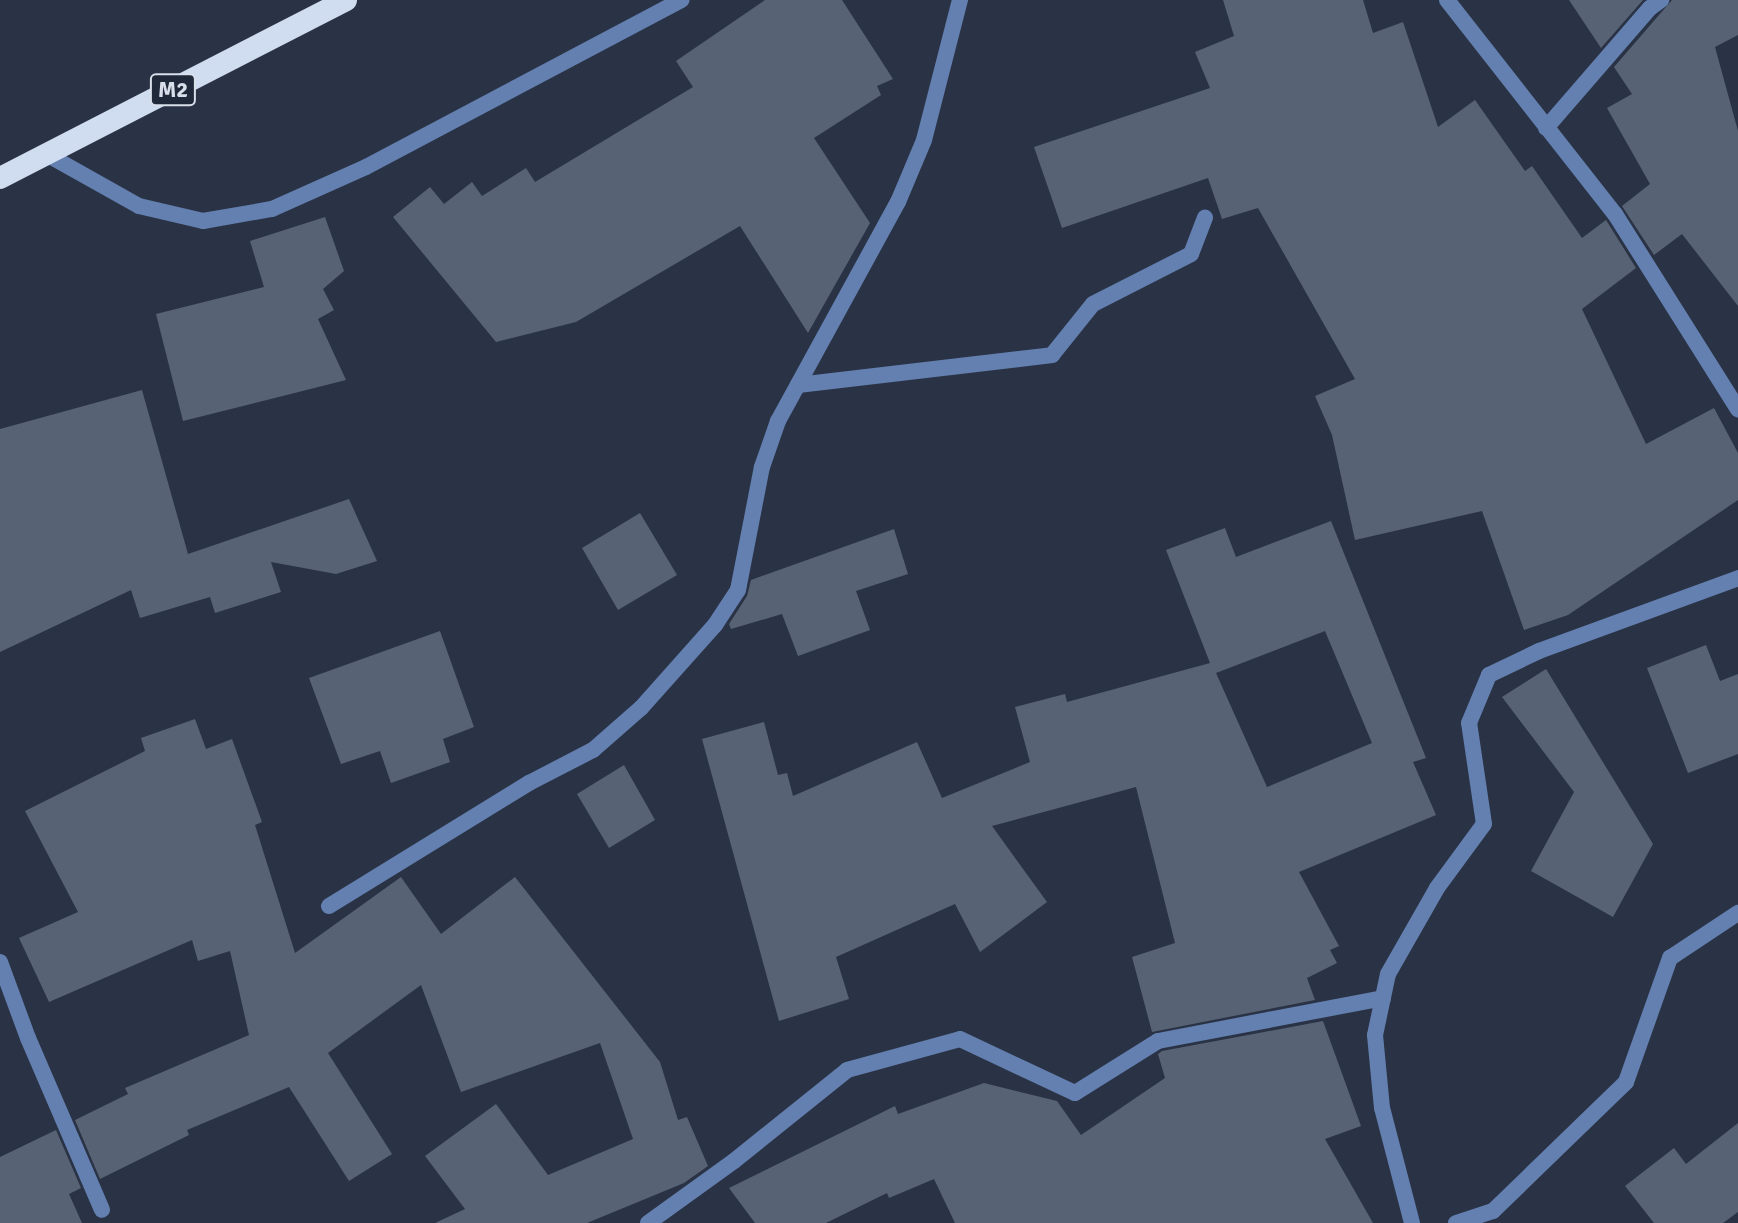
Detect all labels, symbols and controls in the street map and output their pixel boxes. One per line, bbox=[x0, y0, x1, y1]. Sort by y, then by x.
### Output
road number: M2 bbox=[149, 72, 197, 108]

